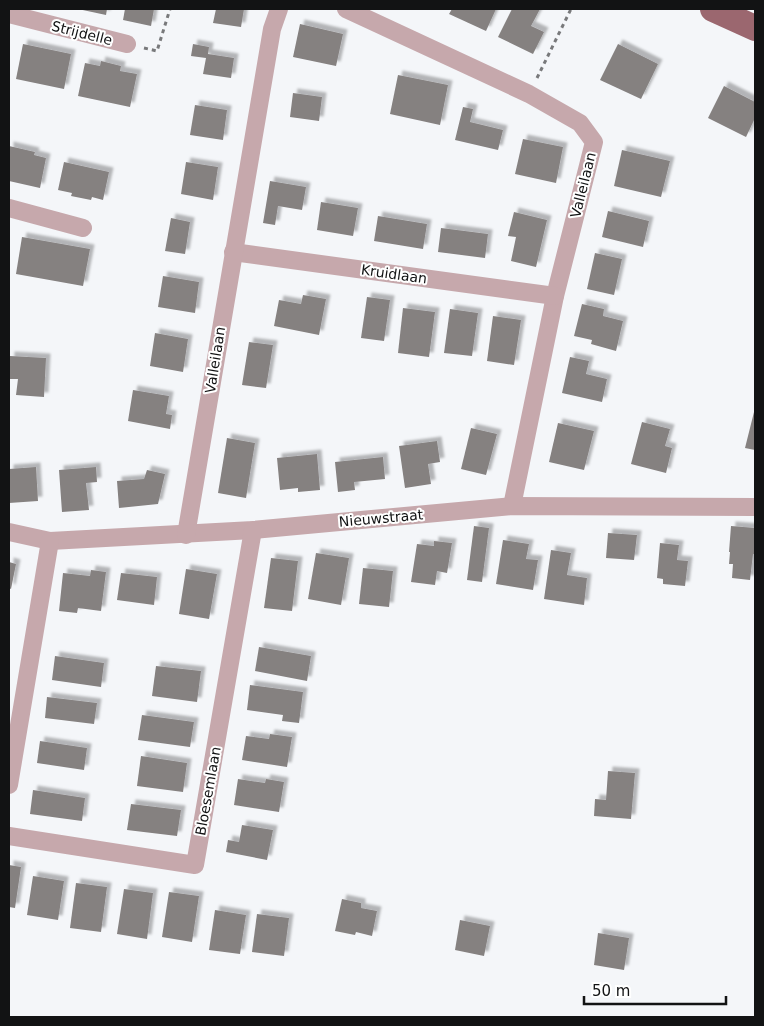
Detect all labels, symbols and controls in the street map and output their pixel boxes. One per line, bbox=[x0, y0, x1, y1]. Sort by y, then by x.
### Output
street label: Strijdelle bbox=[50, 18, 114, 48]
street label: Valleilaan bbox=[567, 150, 599, 220]
street label: Kruidlaan bbox=[360, 261, 428, 287]
street label: Valleilaan bbox=[202, 326, 228, 394]
street label: Nieuwstraat bbox=[338, 506, 424, 530]
street label: Bloesemlaan bbox=[192, 745, 224, 837]
scale bar bbox=[584, 974, 726, 1006]
text: 50 m bbox=[592, 982, 630, 1000]

